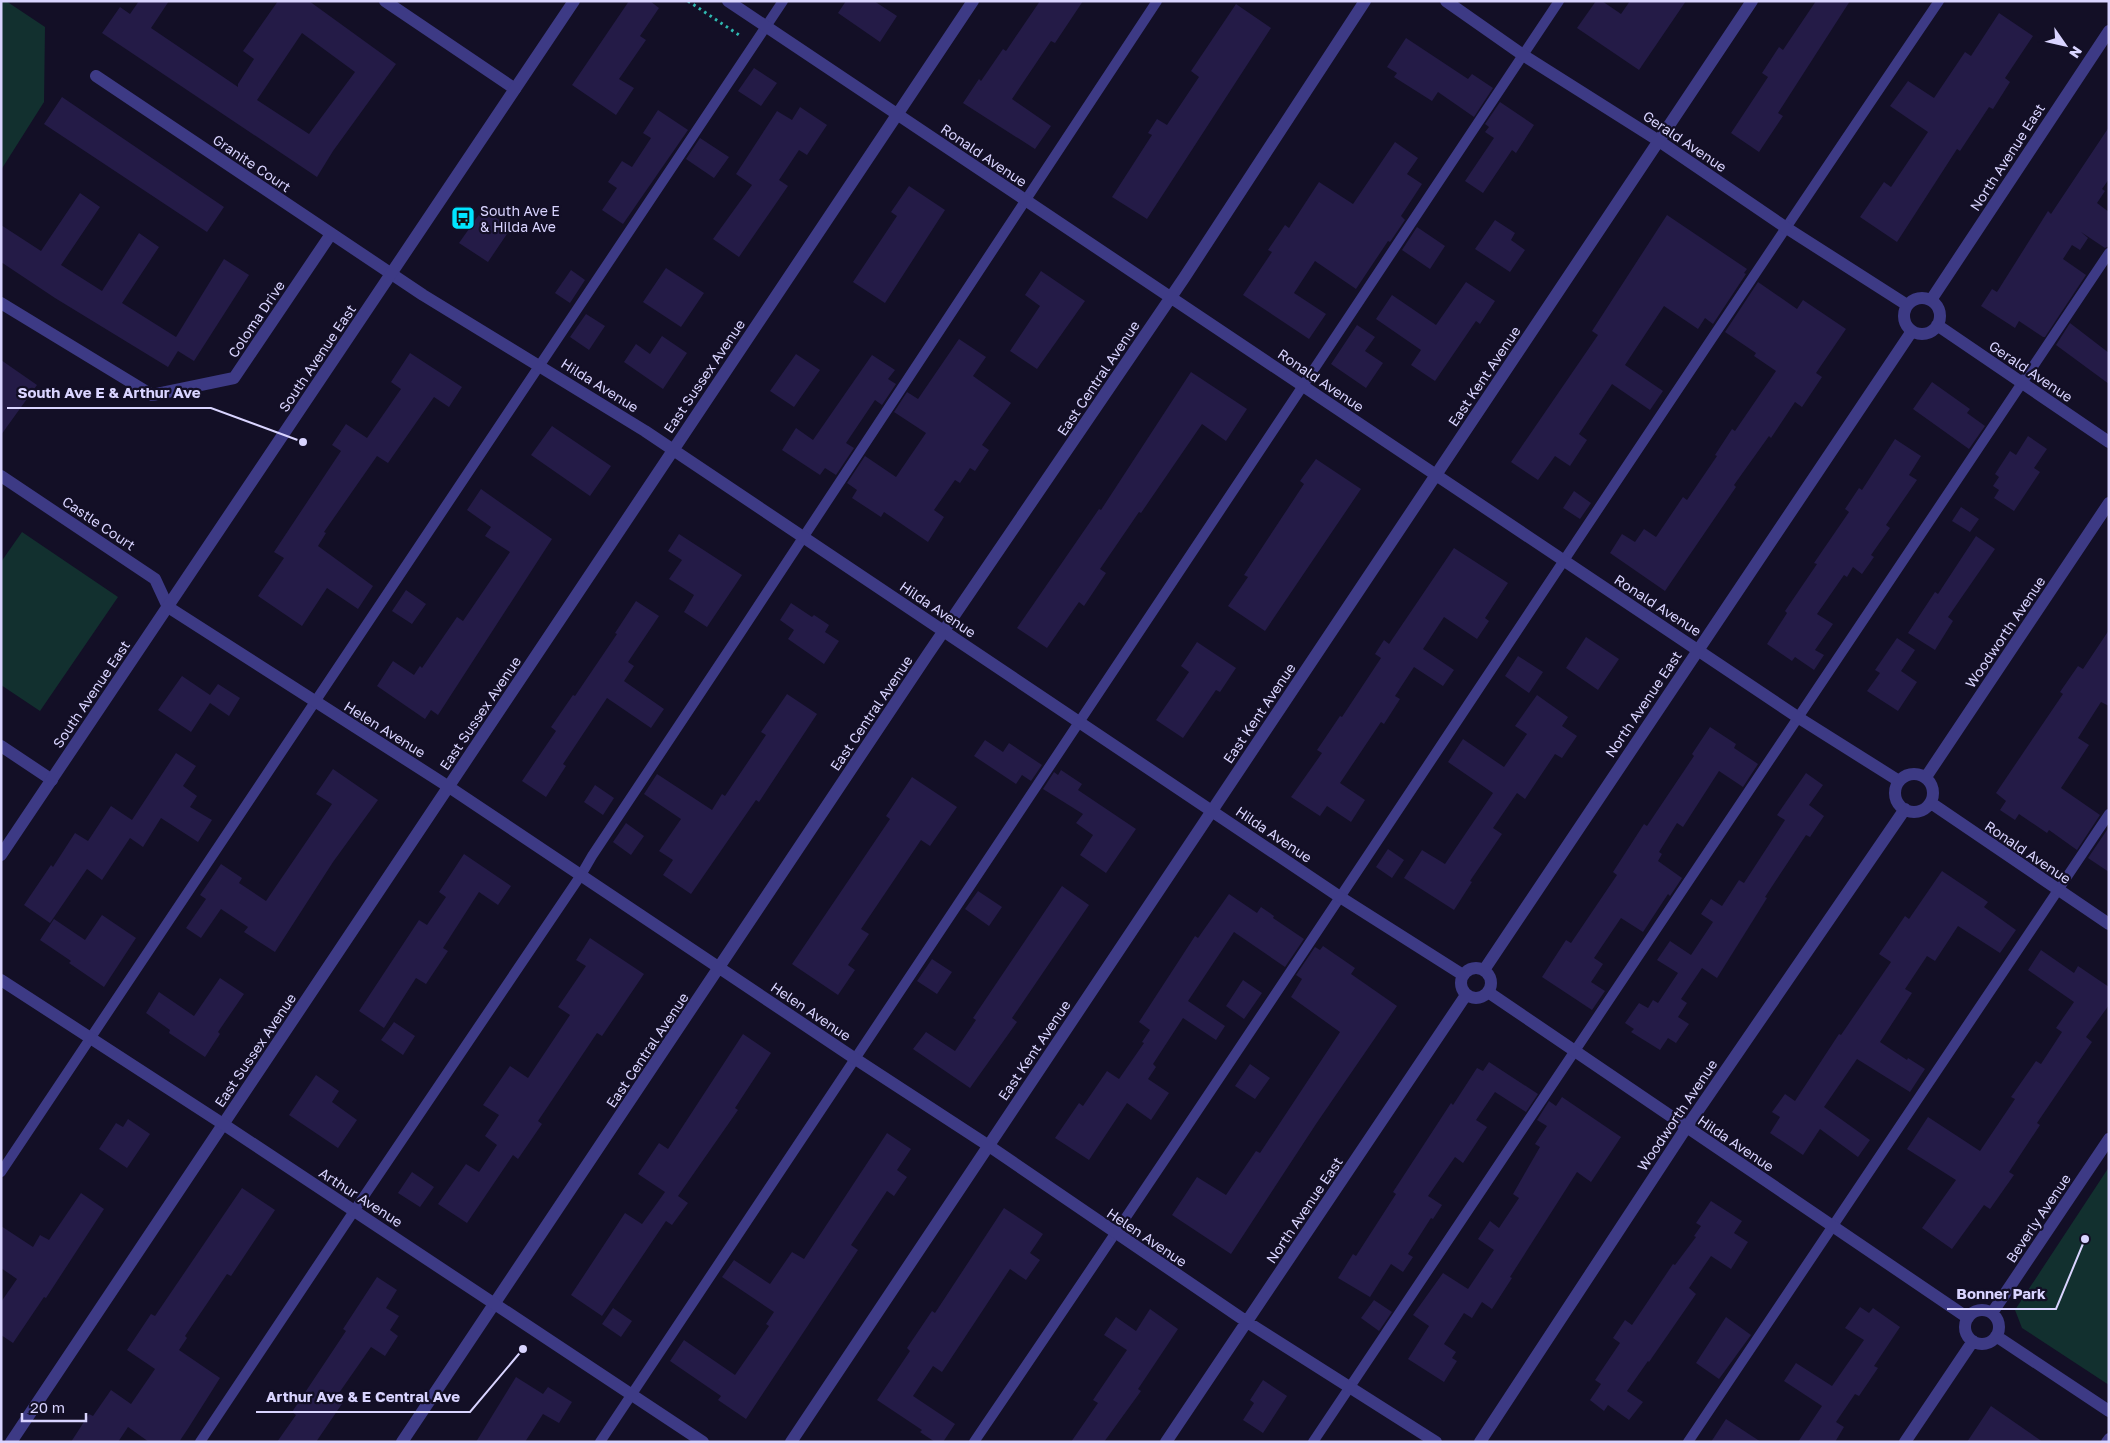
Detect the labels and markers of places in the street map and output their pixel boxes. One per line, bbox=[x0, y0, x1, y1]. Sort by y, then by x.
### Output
place label: South Ave E & Hilda Ave bbox=[480, 202, 560, 235]
bus stop icon: South Ave E & Hilda Ave bbox=[450, 205, 476, 231]
callout: South Ave E & Arthur Ave bbox=[7, 378, 211, 408]
callout: Bonner Park bbox=[1947, 1279, 2056, 1309]
callout: Arthur Ave & E Central Ave bbox=[256, 1382, 470, 1412]

